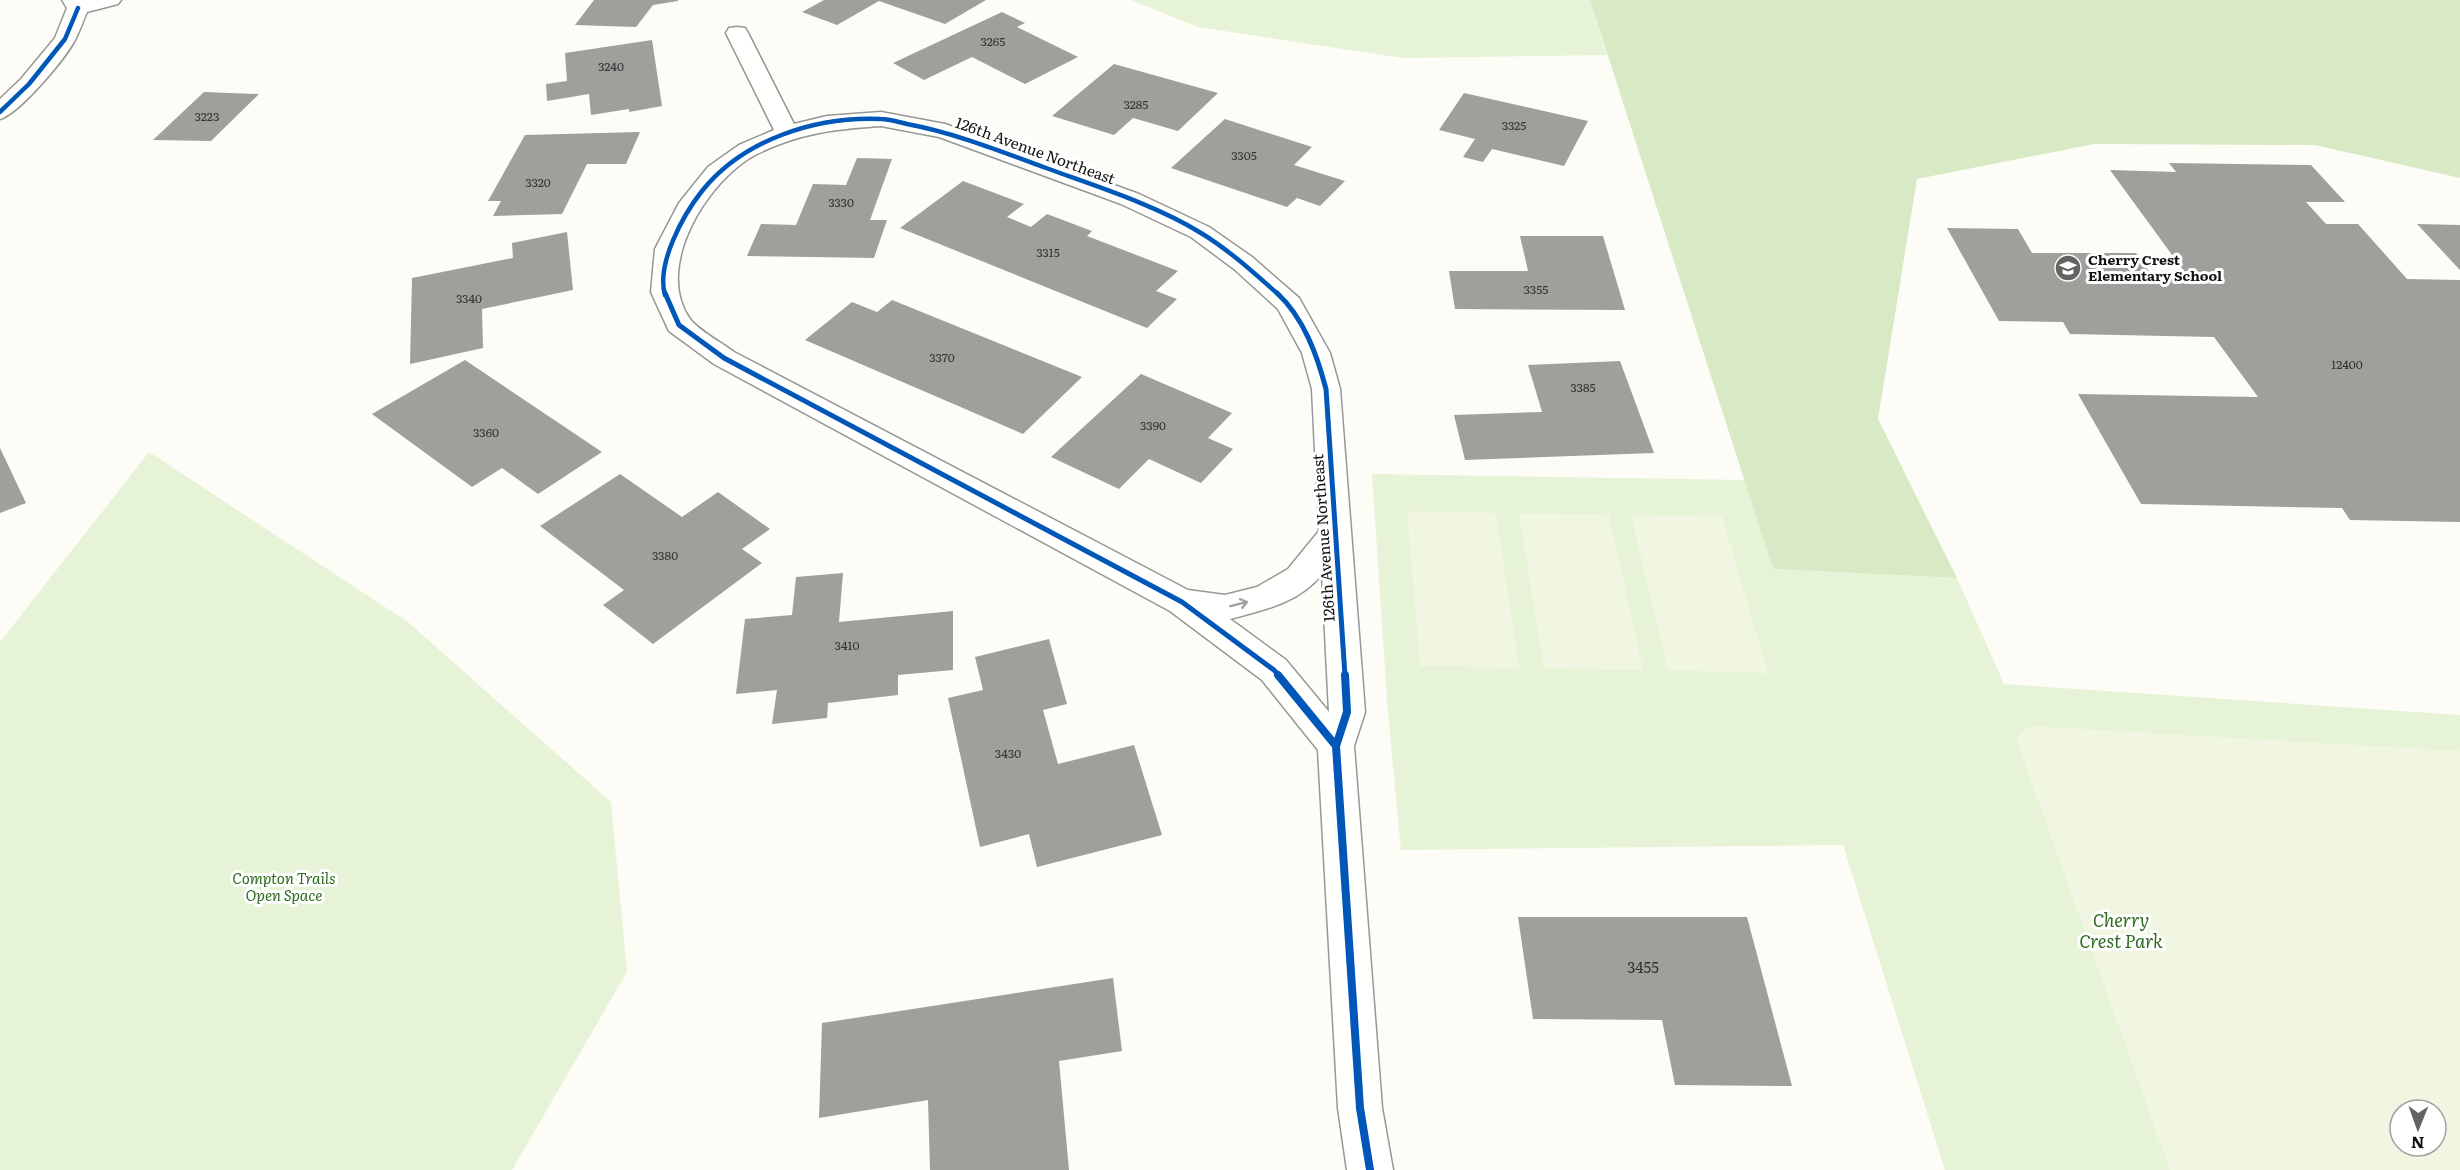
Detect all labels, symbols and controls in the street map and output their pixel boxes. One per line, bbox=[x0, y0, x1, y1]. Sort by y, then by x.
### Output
house number: 3265 bbox=[981, 32, 1005, 50]
house number: 3240 bbox=[598, 57, 624, 75]
house number: 3285 bbox=[1124, 95, 1148, 113]
house number: 3223 bbox=[195, 107, 219, 125]
street label: 126th Avenue Northeast bbox=[953, 110, 1118, 189]
house number: 3325 bbox=[1502, 116, 1526, 134]
house number: 3305 bbox=[1231, 146, 1257, 164]
house number: 3320 bbox=[525, 173, 551, 191]
house number: 3330 bbox=[828, 193, 854, 211]
house number: 3315 bbox=[1036, 243, 1060, 261]
place label: Cherry Crest Elementary School bbox=[2088, 249, 2222, 285]
school or university icon: Cherry Crest Elementary School bbox=[2053, 253, 2083, 283]
house number: 3355 bbox=[1524, 280, 1548, 298]
house number: 3340 bbox=[456, 289, 482, 307]
house number: 3370 bbox=[929, 348, 955, 366]
house number: 12400 bbox=[2331, 355, 2363, 373]
house number: 3385 bbox=[1570, 378, 1596, 396]
house number: 3390 bbox=[1140, 416, 1166, 434]
house number: 3360 bbox=[473, 423, 499, 441]
street label: 126th Avenue Northeast bbox=[1305, 453, 1340, 623]
house number: 3380 bbox=[652, 546, 678, 564]
one-way arrow bbox=[1229, 598, 1248, 610]
house number: 3410 bbox=[835, 636, 859, 654]
house number: 3430 bbox=[995, 744, 1021, 762]
park label: Compton Trails Open Space bbox=[232, 866, 336, 906]
park label: Cherry Crest Park bbox=[2079, 906, 2163, 954]
house number: 3455 bbox=[1627, 955, 1659, 978]
north arrow bbox=[2388, 1098, 2448, 1158]
text: N bbox=[2411, 1132, 2425, 1156]

